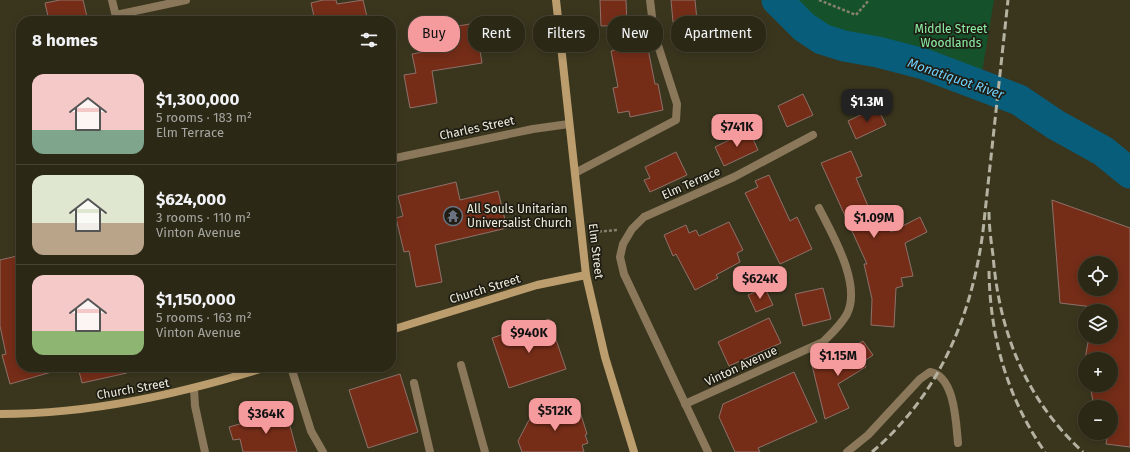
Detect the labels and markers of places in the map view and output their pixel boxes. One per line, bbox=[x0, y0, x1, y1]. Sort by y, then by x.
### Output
pin: $1.3M bbox=[839, 89, 895, 123]
pin: $741K bbox=[709, 114, 765, 148]
place label: All Souls Unitarian Universalist Church bbox=[467, 202, 572, 230]
temple icon: All Souls Unitarian Universalist Church bbox=[442, 205, 464, 227]
pin: $1.09M bbox=[841, 205, 907, 239]
pin: $624K bbox=[732, 266, 788, 300]
pin: $940K bbox=[501, 320, 557, 354]
pin: $1.15M bbox=[805, 343, 871, 377]
pin: $512K bbox=[527, 398, 583, 432]
pin: $364K bbox=[238, 401, 294, 435]

